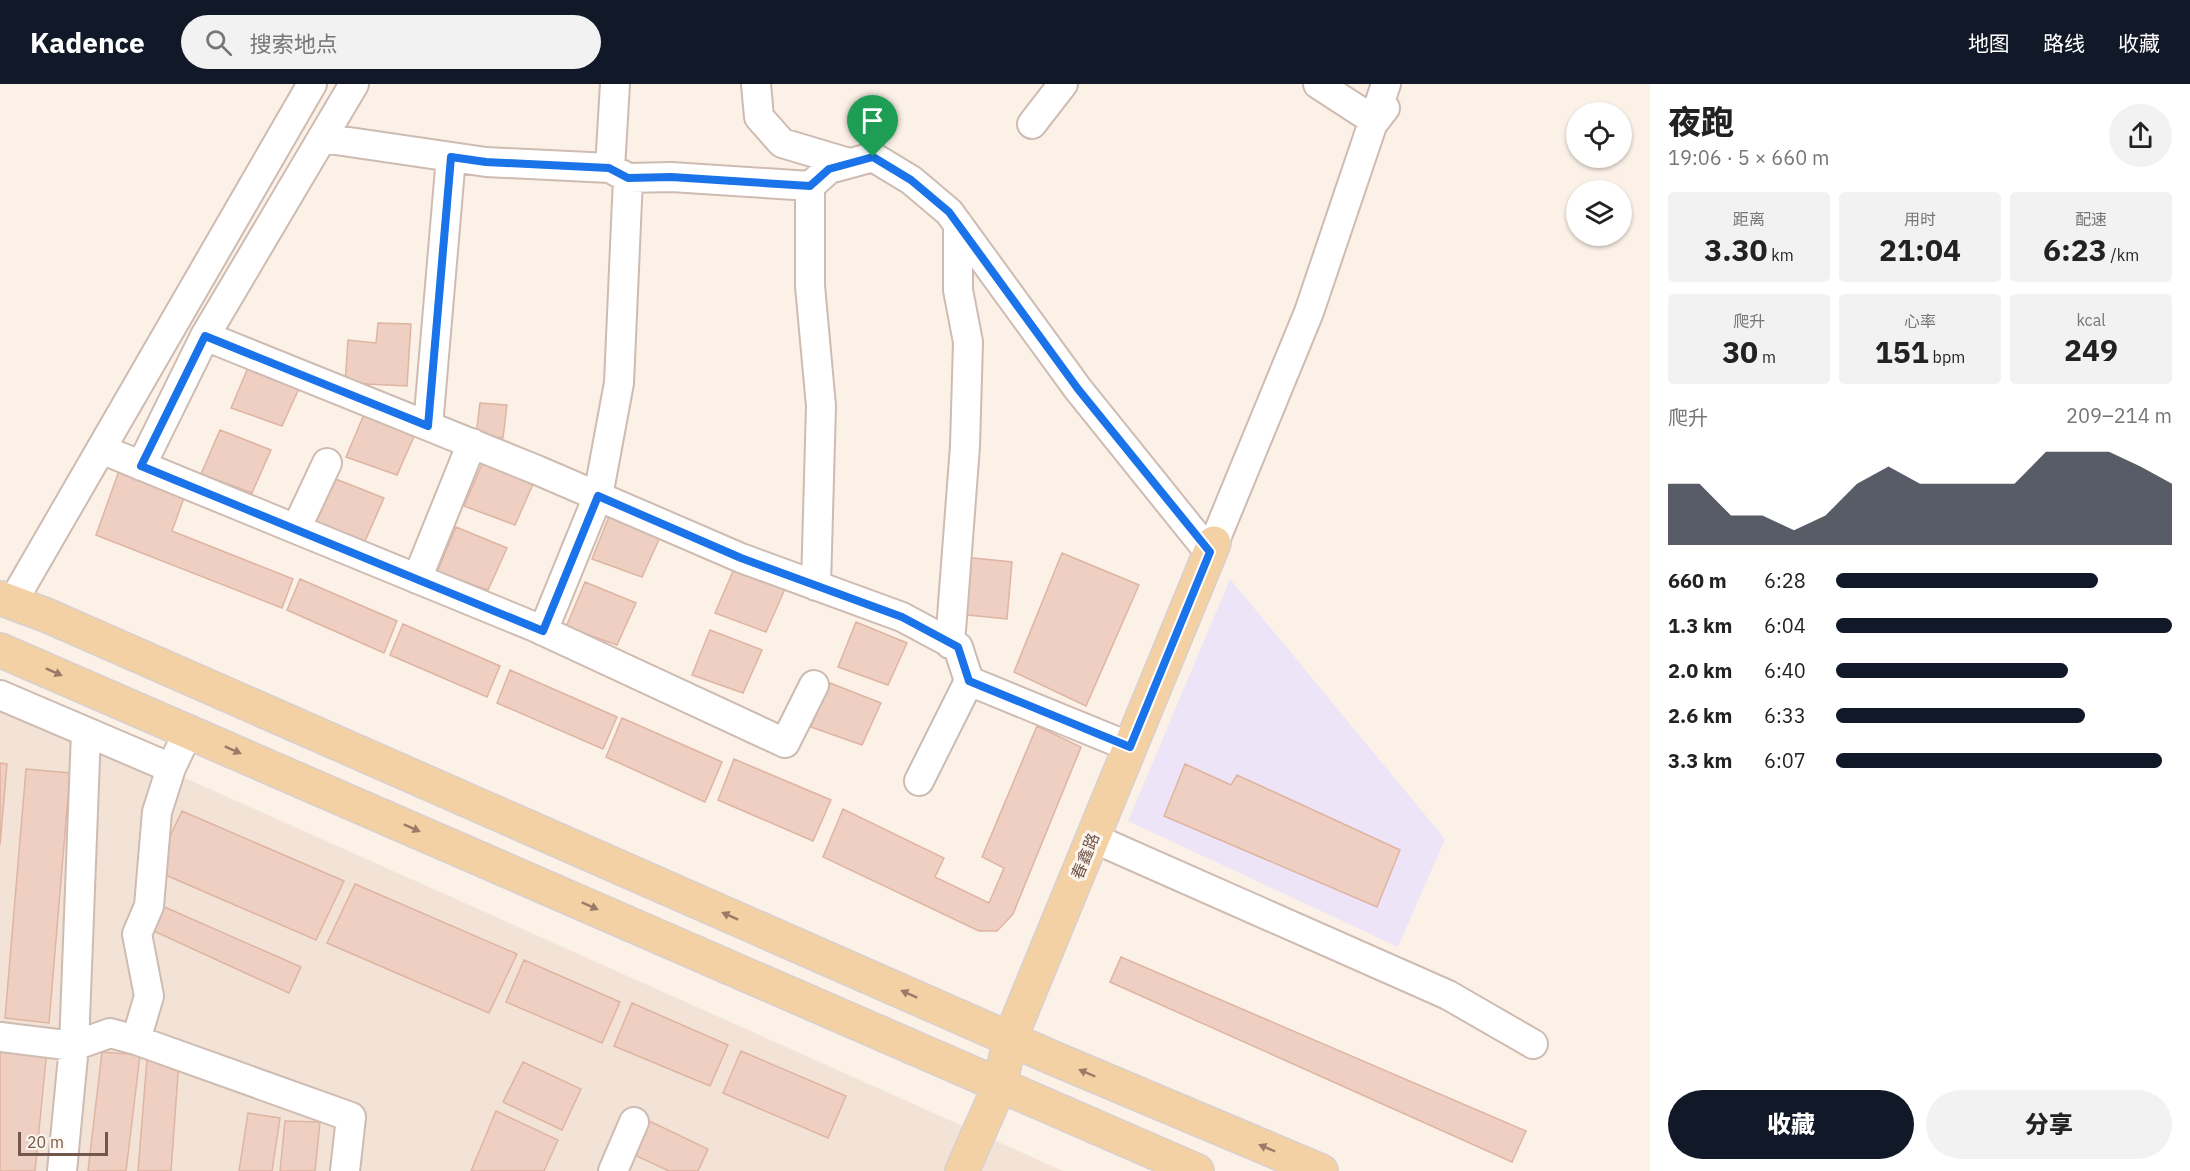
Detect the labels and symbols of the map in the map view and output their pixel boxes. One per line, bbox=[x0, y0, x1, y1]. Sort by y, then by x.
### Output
pin bbox=[847, 95, 898, 157]
one-way arrow bbox=[46, 667, 63, 676]
one-way arrow bbox=[224, 745, 242, 755]
one-way arrow bbox=[403, 823, 421, 833]
street label: 春鑫路 bbox=[1067, 830, 1103, 882]
one-way arrow bbox=[582, 901, 600, 911]
one-way arrow bbox=[721, 911, 739, 921]
one-way arrow bbox=[900, 990, 917, 999]
one-way arrow bbox=[1078, 1068, 1096, 1078]
scale bar bbox=[18, 1129, 108, 1156]
one-way arrow bbox=[1258, 1143, 1276, 1152]

